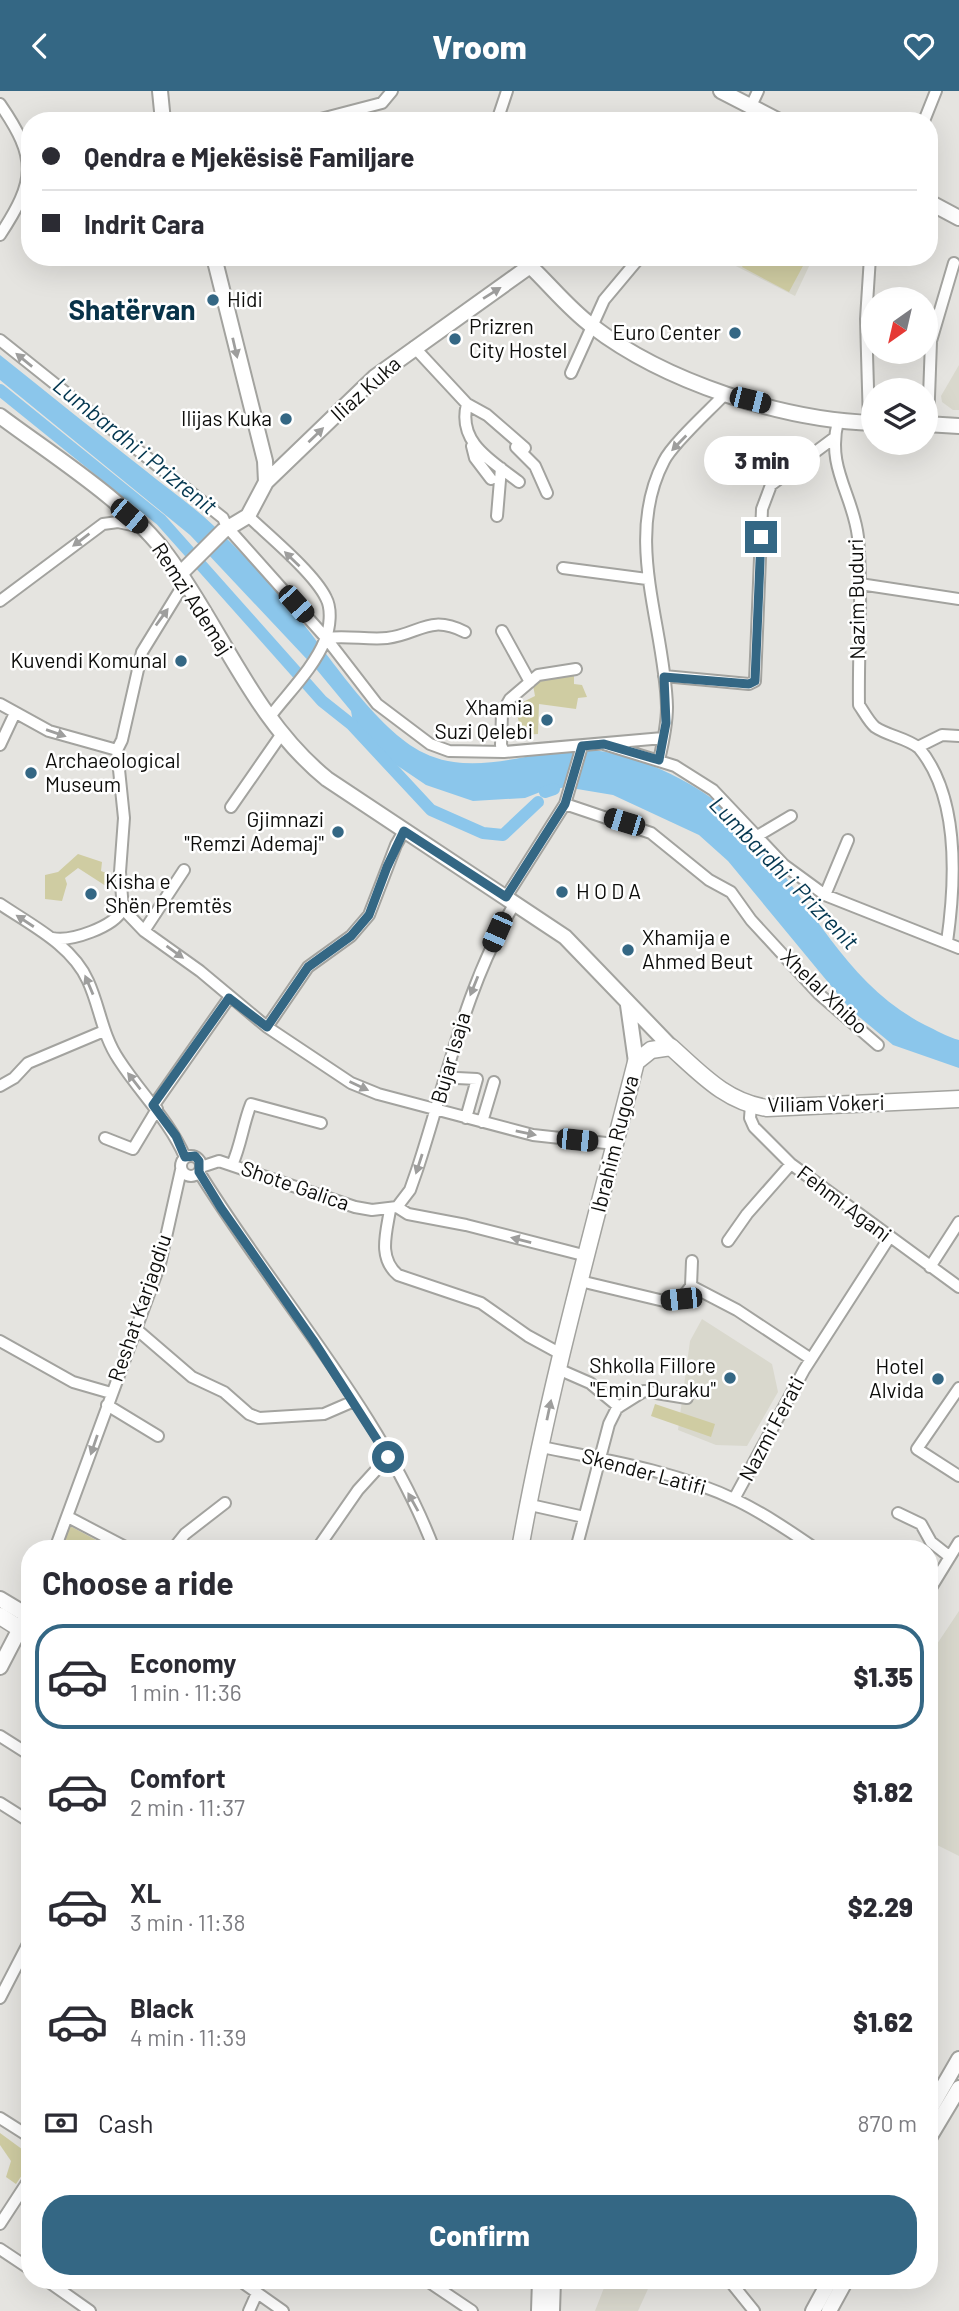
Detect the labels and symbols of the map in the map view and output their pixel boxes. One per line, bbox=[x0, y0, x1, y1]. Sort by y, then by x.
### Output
place label: Hidi bbox=[227, 286, 263, 311]
one-way arrow bbox=[482, 286, 502, 299]
north arrow bbox=[861, 287, 938, 364]
district label: Shatërvan bbox=[68, 292, 196, 326]
marker: Hidi bbox=[205, 292, 221, 308]
place label: Prizren City Hostel bbox=[469, 313, 567, 362]
place label: Euro Center bbox=[612, 319, 721, 344]
marker: Euro Center bbox=[727, 325, 743, 341]
marker: Prizren City Hostel bbox=[447, 331, 463, 347]
one-way arrow bbox=[229, 337, 240, 359]
street label: Iliaz Kuka bbox=[325, 350, 405, 426]
one-way arrow bbox=[16, 352, 34, 367]
water label: Lumbardhi i Prizrenit bbox=[48, 371, 223, 520]
car bbox=[728, 385, 773, 415]
place label: Ilijas Kuka bbox=[181, 405, 272, 430]
marker: Ilijas Kuka bbox=[278, 411, 294, 427]
one-way arrow bbox=[307, 427, 324, 444]
one-way arrow bbox=[670, 435, 687, 452]
callout: 3 min bbox=[703, 435, 819, 485]
car bbox=[107, 494, 152, 538]
route end bbox=[745, 521, 777, 553]
one-way arrow bbox=[73, 532, 91, 547]
street label: Remzi Ademaj bbox=[148, 537, 239, 659]
street label: Nazim Buduri bbox=[842, 538, 869, 660]
one-way arrow bbox=[283, 551, 300, 568]
car bbox=[275, 581, 318, 627]
one-way arrow bbox=[155, 608, 169, 627]
place label: Kuvendi Komunal bbox=[10, 647, 167, 672]
marker: Kuvendi Komunal bbox=[173, 653, 189, 669]
place label: Xhamia Suzi Qelebi bbox=[434, 694, 533, 743]
marker: Xhamia Suzi Qelebi bbox=[539, 712, 555, 728]
one-way arrow bbox=[46, 728, 67, 739]
place label: Archaeological Museum bbox=[45, 747, 180, 796]
marker: Archaeological Museum bbox=[23, 765, 39, 781]
water label: Lumbardhi i Prizrenit bbox=[704, 790, 865, 955]
place label: Gjimnazi "Remzi Ademaj" bbox=[184, 806, 324, 855]
car bbox=[601, 806, 648, 838]
marker: Gjimnazi "Remzi Ademaj" bbox=[330, 824, 346, 840]
place label: Kisha e Shën Premtës bbox=[105, 868, 232, 917]
place label: H O D A bbox=[576, 878, 641, 903]
marker: H O D A bbox=[554, 884, 570, 900]
marker: Kisha e Shën Premtës bbox=[83, 886, 99, 902]
car bbox=[479, 909, 516, 955]
one-way arrow bbox=[15, 914, 35, 927]
place label: Xhamija e Ahmed Beut bbox=[642, 924, 753, 973]
marker: Xhamija e Ahmed Beut bbox=[620, 942, 636, 958]
street label: Xhelal Xhibo bbox=[776, 943, 874, 1039]
one-way arrow bbox=[166, 945, 184, 959]
one-way arrow bbox=[83, 975, 95, 995]
one-way arrow bbox=[468, 975, 479, 996]
street label: Bujar Isaja bbox=[425, 1009, 475, 1106]
one-way arrow bbox=[126, 1072, 141, 1090]
street label: Ibrahim Rugova bbox=[584, 1073, 643, 1215]
one-way arrow bbox=[349, 1080, 369, 1091]
street label: Viliam Vokeri bbox=[767, 1089, 885, 1116]
one-way arrow bbox=[515, 1127, 537, 1138]
car bbox=[556, 1127, 599, 1153]
one-way arrow bbox=[413, 1153, 424, 1174]
street label: Shote Galica bbox=[238, 1154, 353, 1215]
street label: Fehmi Agani bbox=[793, 1159, 897, 1246]
street label: Reshat Karjagdiu bbox=[102, 1231, 175, 1384]
one-way arrow bbox=[509, 1234, 531, 1245]
car bbox=[660, 1286, 703, 1312]
place label: Shkolla Fillore "Emin Duraku" bbox=[589, 1352, 716, 1401]
place label: Hotel Alvida bbox=[869, 1353, 924, 1402]
marker: Shkolla Fillore "Emin Duraku" bbox=[722, 1370, 738, 1386]
marker: Hotel Alvida bbox=[930, 1371, 946, 1387]
street label: Nazmi Ferati bbox=[733, 1372, 809, 1485]
one-way arrow bbox=[543, 1399, 554, 1421]
one-way arrow bbox=[88, 1434, 99, 1455]
route start bbox=[372, 1441, 404, 1473]
street label: Skender Latifi bbox=[579, 1442, 709, 1499]
one-way arrow bbox=[407, 1492, 419, 1512]

